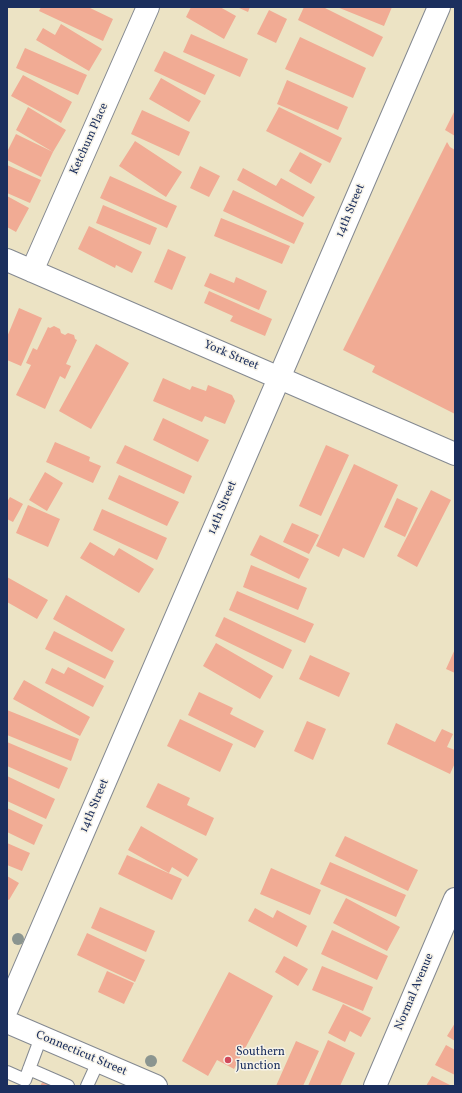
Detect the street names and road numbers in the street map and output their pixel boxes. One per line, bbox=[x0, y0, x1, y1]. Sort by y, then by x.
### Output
street label: Ketchum Place bbox=[68, 101, 112, 177]
street label: 14th Street bbox=[333, 182, 369, 240]
street label: York Street bbox=[201, 338, 261, 374]
street label: 14th Street bbox=[205, 479, 241, 537]
street label: 14th Street bbox=[77, 777, 113, 835]
street label: Normal Avenue bbox=[392, 951, 438, 1033]
street label: Connecticut Street bbox=[33, 1028, 129, 1080]

